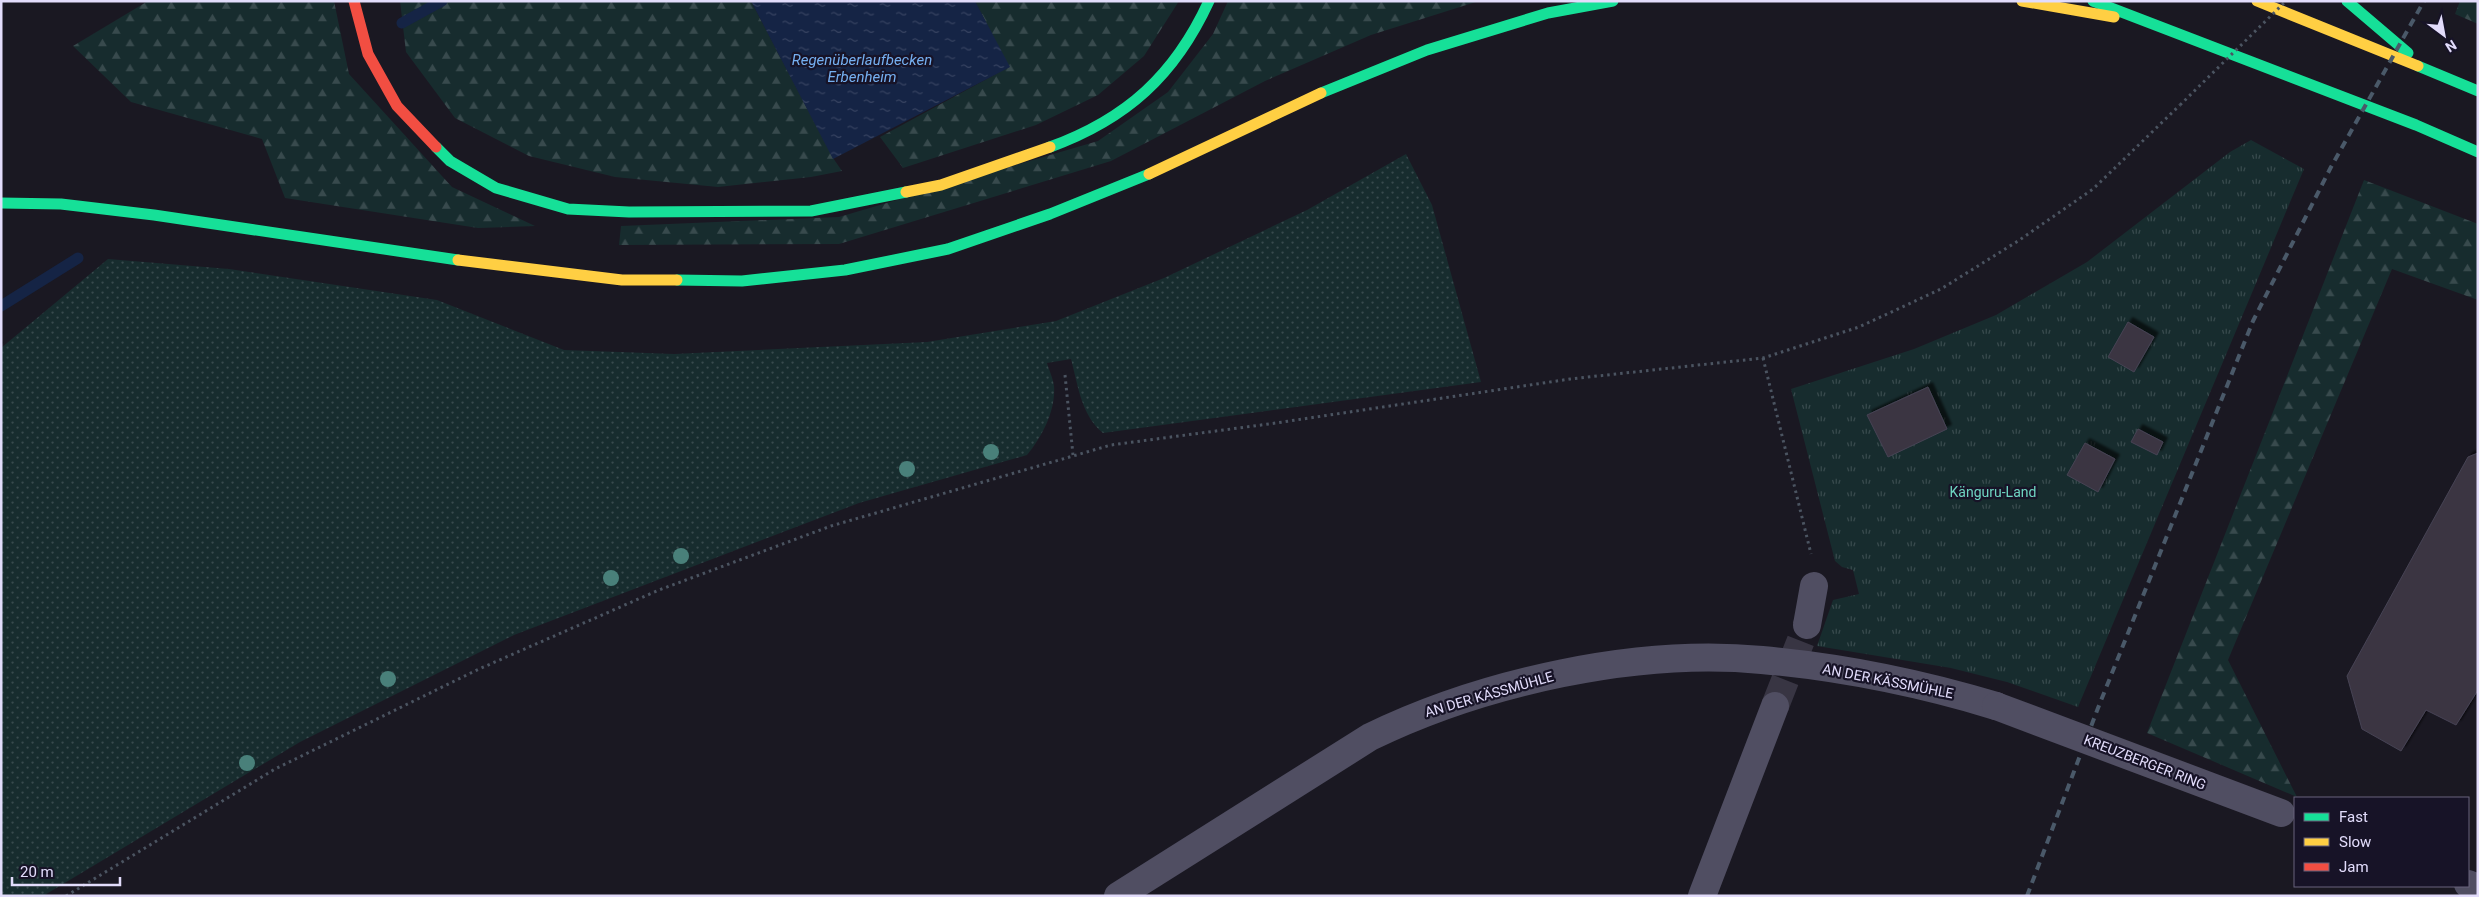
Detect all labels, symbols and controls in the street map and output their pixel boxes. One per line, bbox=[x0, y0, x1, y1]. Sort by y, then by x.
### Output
north arrow bbox=[2419, 10, 2469, 60]
text: N bbox=[2442, 37, 2459, 55]
water label: Regenüberlaufbecken Erbenheim bbox=[792, 51, 932, 86]
park label: Känguru-Land bbox=[1950, 484, 2036, 500]
street label: AN DER KÄSSMÜHLE bbox=[1821, 660, 1955, 702]
street label: AN DER KÄSSMÜHLE bbox=[1423, 668, 1555, 720]
street label: KREUZBERGER RING bbox=[2082, 731, 2208, 793]
legend bbox=[2294, 797, 2469, 887]
text: Fast bbox=[2339, 808, 2368, 826]
text: Slow bbox=[2339, 833, 2371, 851]
scale bar bbox=[12, 854, 120, 886]
text: Jam bbox=[2339, 858, 2369, 876]
text: 20 m bbox=[20, 863, 54, 881]

